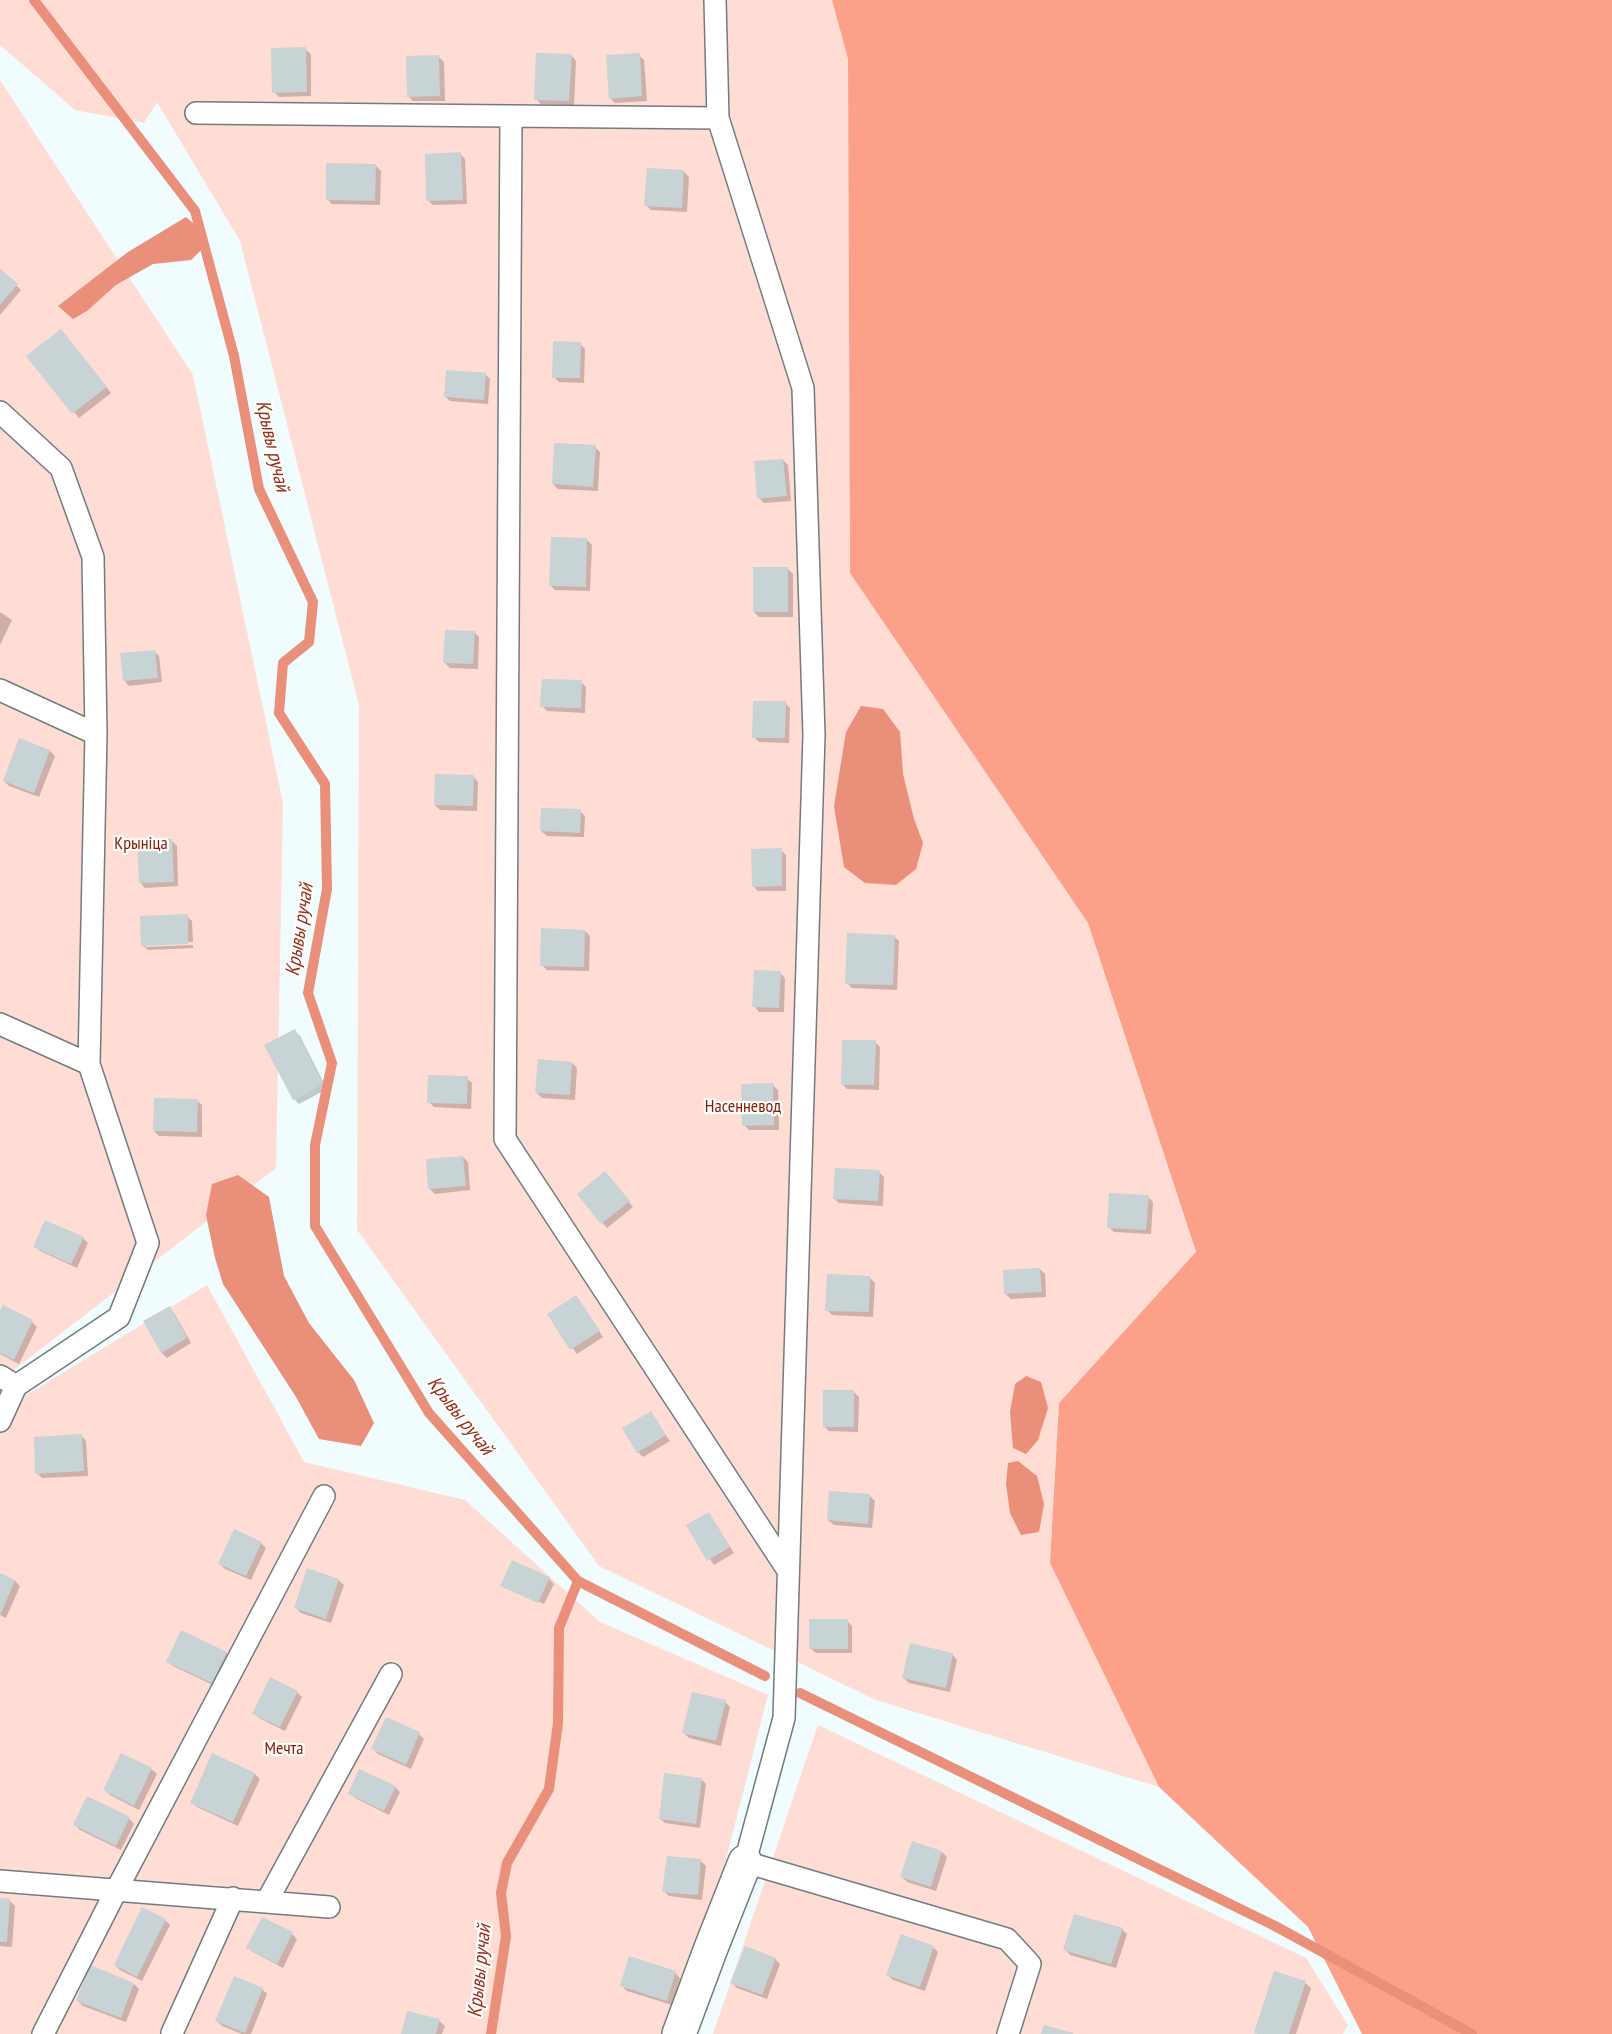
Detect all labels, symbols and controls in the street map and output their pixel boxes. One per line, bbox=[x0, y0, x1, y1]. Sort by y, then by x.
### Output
water label: Крывы ручай bbox=[250, 398, 294, 494]
park label: Крыніца bbox=[114, 833, 168, 855]
water label: Крывы ручай bbox=[281, 882, 319, 978]
park label: Насенневод bbox=[705, 1096, 781, 1118]
water label: Крывы ручай bbox=[422, 1372, 498, 1460]
park label: Мечта bbox=[265, 1738, 303, 1760]
water label: Крывы ручай bbox=[463, 1923, 497, 2019]

